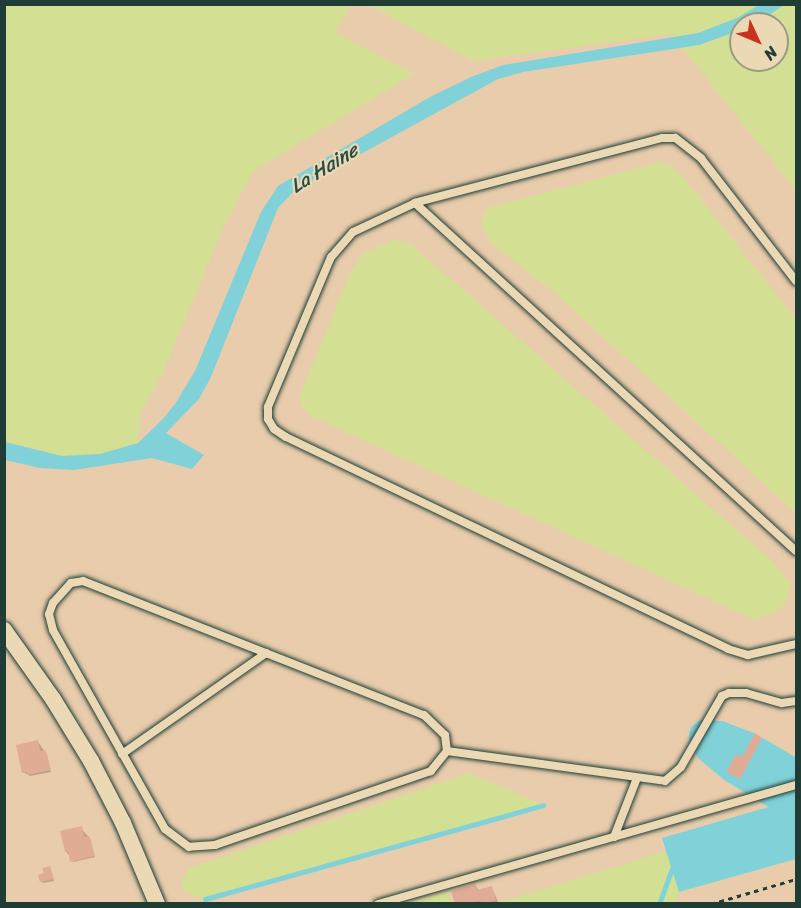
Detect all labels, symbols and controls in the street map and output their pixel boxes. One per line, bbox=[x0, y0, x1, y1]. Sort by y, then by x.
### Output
north arrow bbox=[729, 12, 789, 72]
text: N bbox=[757, 39, 785, 68]
water label: La Haine bbox=[286, 138, 362, 198]

